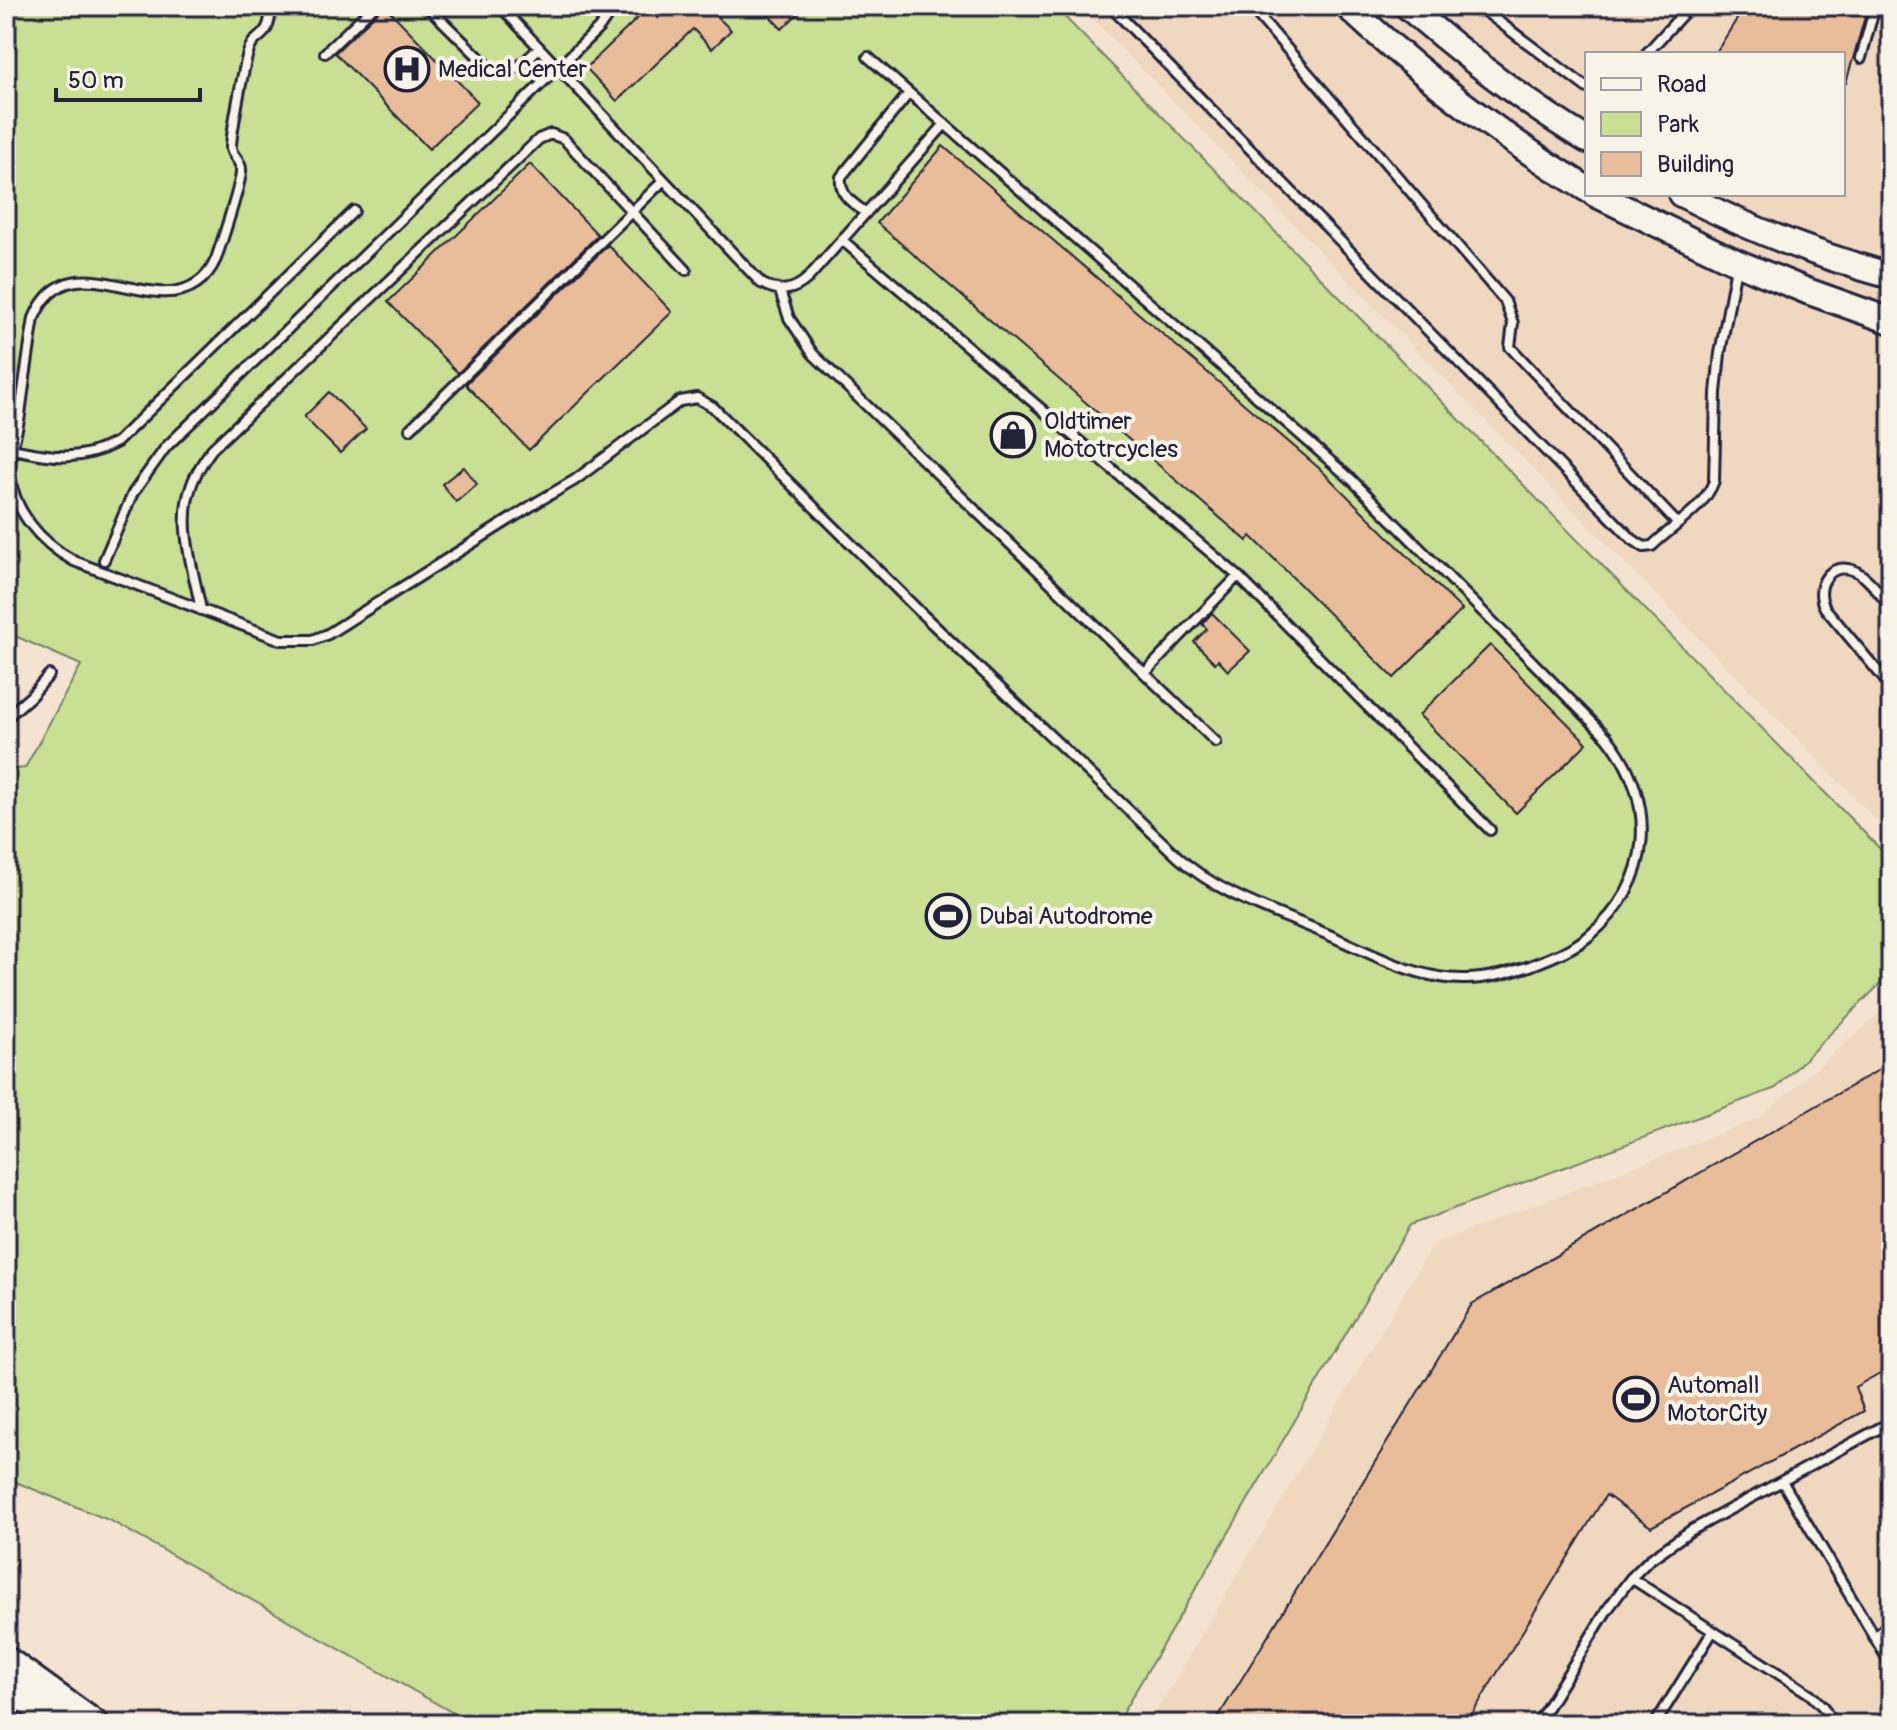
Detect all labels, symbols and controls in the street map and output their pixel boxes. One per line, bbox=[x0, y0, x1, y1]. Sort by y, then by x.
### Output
hospital icon: Medical Center bbox=[383, 45, 431, 93]
scale bar bbox=[56, 52, 200, 102]
legend bbox=[1585, 52, 1845, 196]
place label: Medical Center bbox=[438, 55, 587, 84]
text: 50 m bbox=[68, 66, 124, 95]
text: Road bbox=[1657, 70, 1707, 99]
text: Park bbox=[1657, 110, 1699, 139]
text: Building bbox=[1657, 150, 1734, 179]
place label: Oldtimer Mototrcycles bbox=[1044, 407, 1178, 464]
shop icon: Oldtimer Mototrcycles bbox=[989, 411, 1037, 459]
sports icon: Dubai Autodrome bbox=[924, 892, 972, 940]
place label: Dubai Autodrome bbox=[979, 902, 1153, 931]
place label: Automall MotorCity bbox=[1667, 1371, 1767, 1428]
sports icon: Automall MotorCity bbox=[1612, 1375, 1660, 1423]

